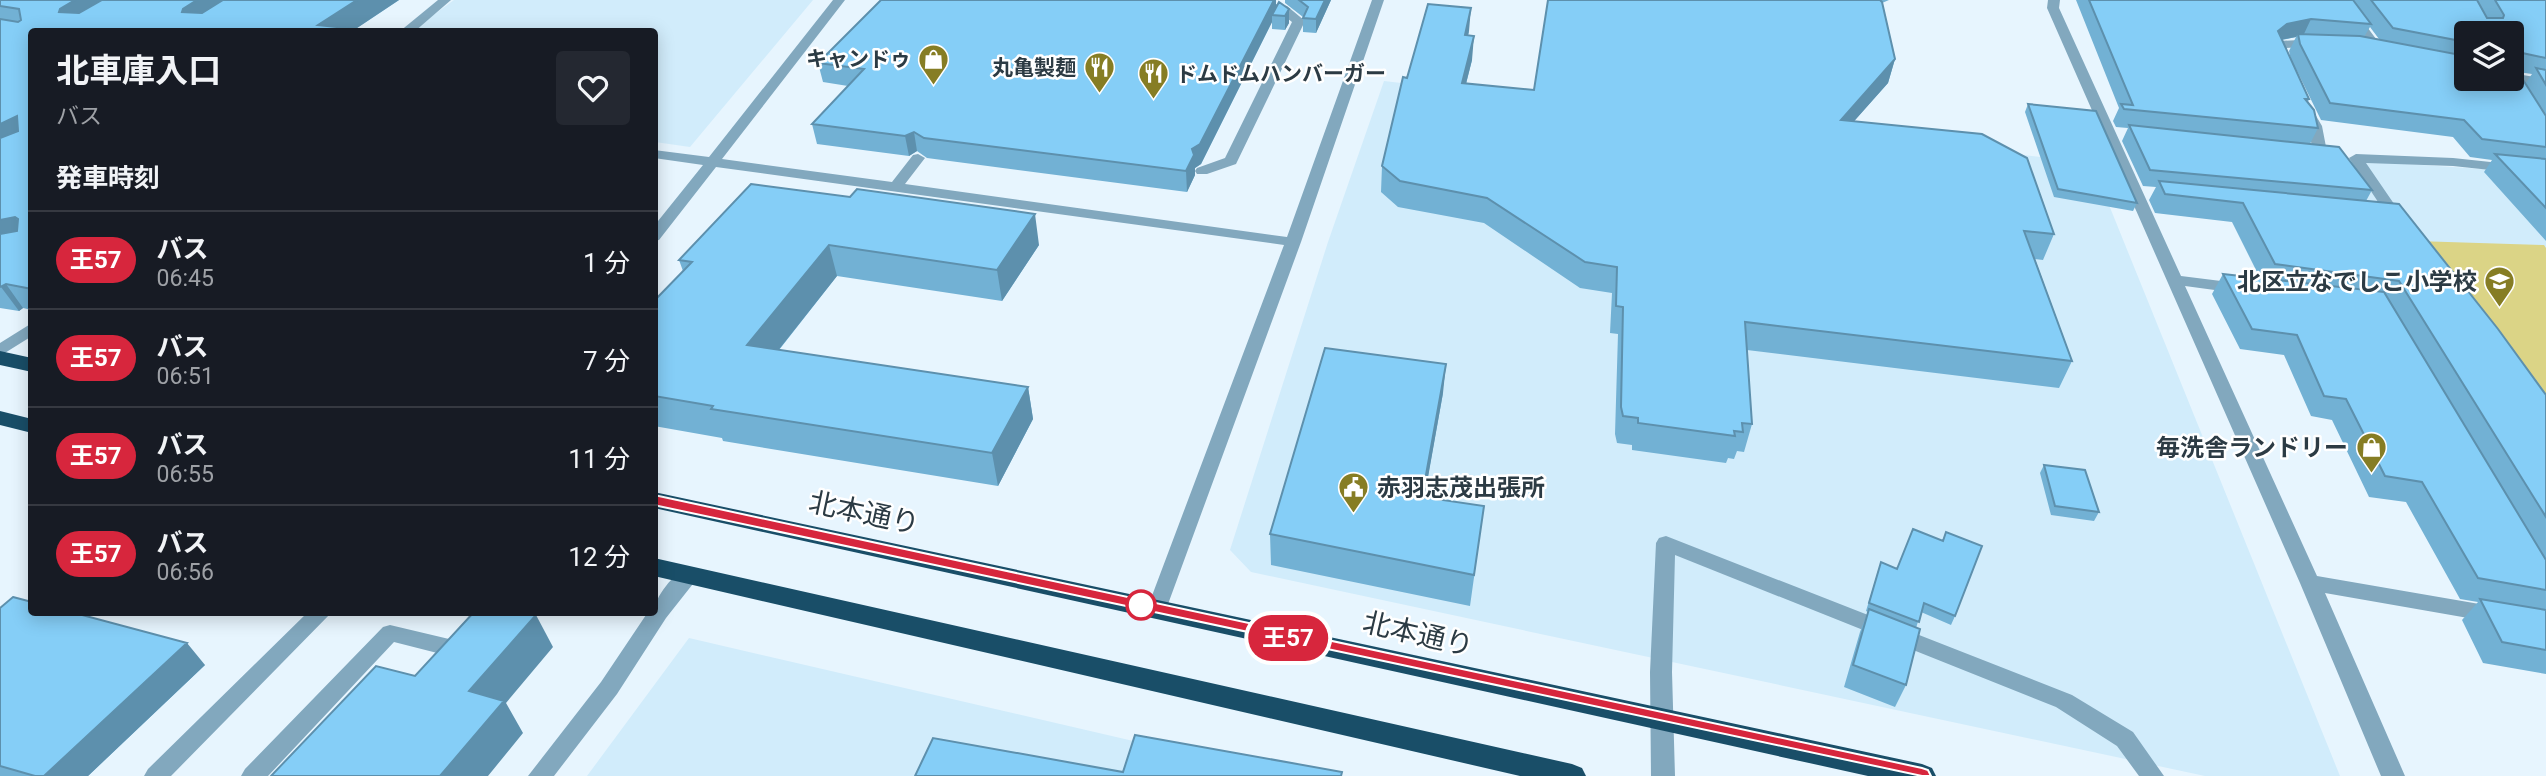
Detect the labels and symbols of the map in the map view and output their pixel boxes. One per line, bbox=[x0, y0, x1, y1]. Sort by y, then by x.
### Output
shop icon: キャンドゥ bbox=[917, 42, 951, 86]
place label: キャンドゥ bbox=[806, 47, 911, 71]
restaurant icon: 丸亀製麺 bbox=[1082, 51, 1116, 95]
place label: 丸亀製麺 bbox=[992, 56, 1076, 80]
restaurant icon: ドムドムハンバーガー bbox=[1136, 57, 1170, 101]
place label: ドムドムハンバーガー bbox=[1176, 62, 1386, 86]
school or university icon: 北区立なでしこ小学校 bbox=[2483, 265, 2517, 309]
place label: 北区立なでしこ小学校 bbox=[2237, 268, 2477, 296]
shop icon: 毎洗舎ランドリー bbox=[2354, 431, 2388, 475]
place label: 毎洗舎ランドリー bbox=[2156, 434, 2348, 462]
public building icon: 赤羽志茂出張所 bbox=[1337, 471, 1371, 515]
place label: 赤羽志茂出張所 bbox=[1377, 474, 1545, 502]
street label: 北本通り bbox=[806, 485, 922, 541]
unlabelled marker bbox=[1126, 590, 1156, 620]
street label: 北本通り bbox=[1360, 605, 1476, 663]
line badge: 王57 bbox=[1248, 615, 1328, 661]

